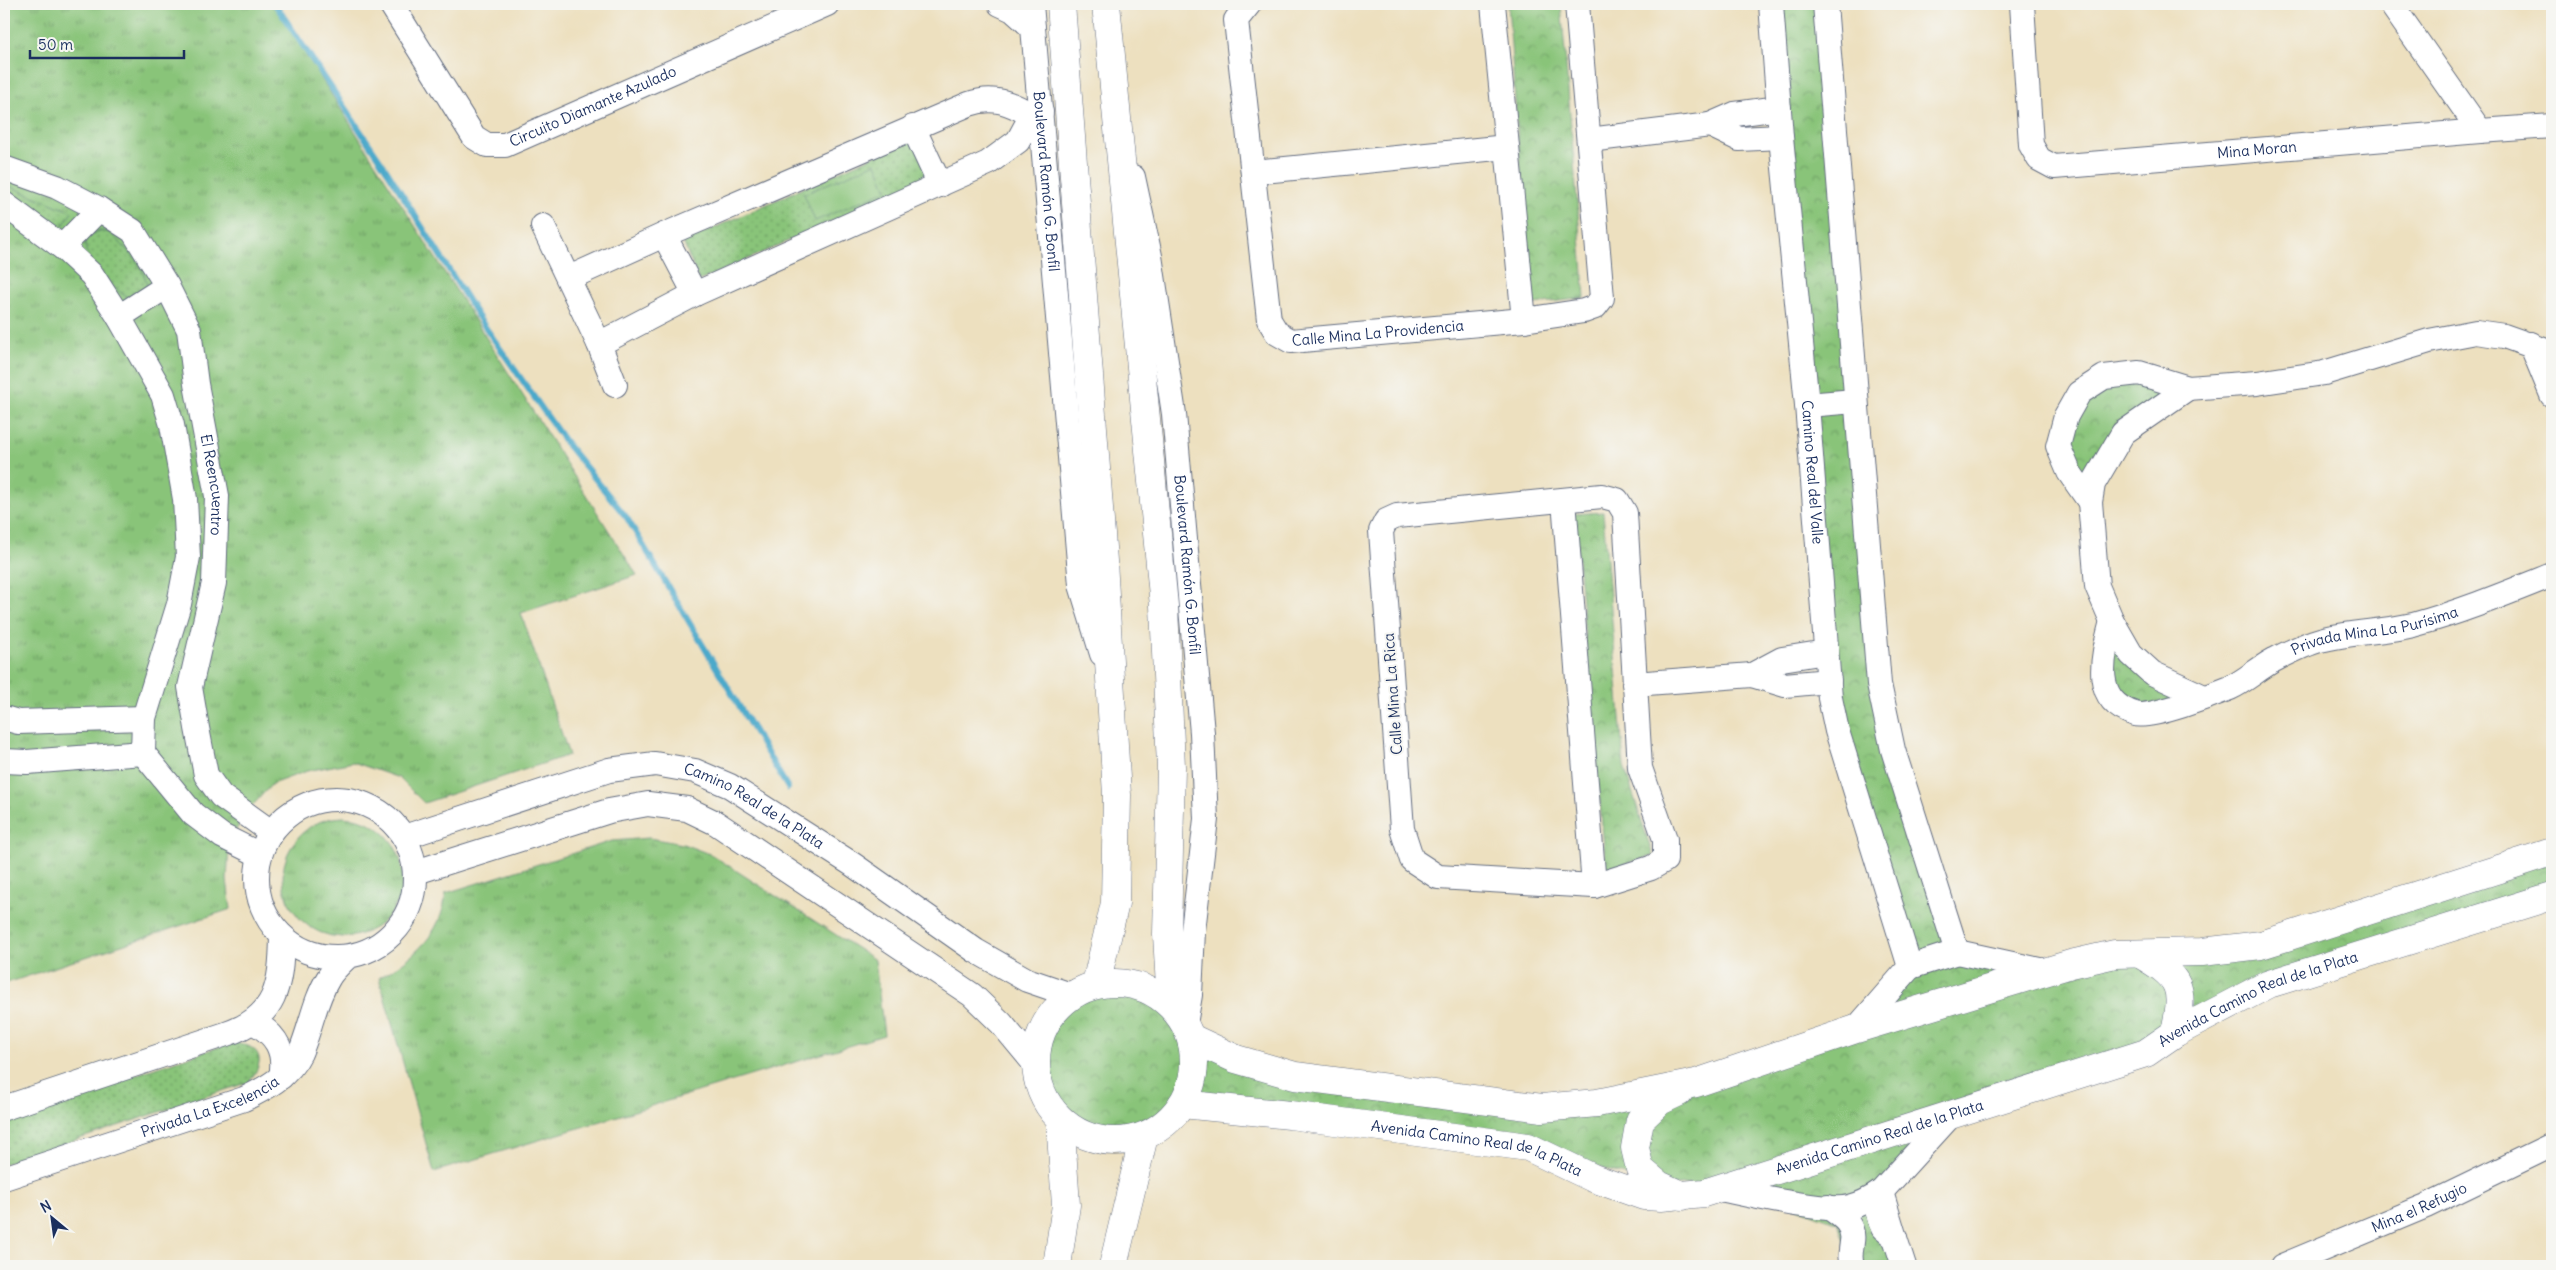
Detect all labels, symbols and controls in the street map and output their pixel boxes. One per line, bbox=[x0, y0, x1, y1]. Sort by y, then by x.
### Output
scale bar bbox=[30, 28, 184, 60]
text: 50 m bbox=[38, 35, 73, 54]
street label: Circuito Diamante Azulado bbox=[506, 61, 679, 151]
street label: Boulevard Ramón G. Bonfil bbox=[1030, 90, 1064, 272]
street label: Mina Moran bbox=[2216, 136, 2298, 162]
street label: Calle Mina La Providencia bbox=[1291, 315, 1465, 350]
street label: Camino Real del Valle bbox=[1798, 399, 1828, 545]
street label: El Reencuentro bbox=[197, 433, 228, 536]
street label: Boulevard Ramón G. Bonfil bbox=[1170, 474, 1205, 656]
street label: Privada Mina La Purísima bbox=[2288, 602, 2461, 659]
street label: Calle Mina La Rica bbox=[1379, 632, 1406, 756]
street label: Camino Real de la Plata bbox=[682, 759, 828, 853]
street label: Avenida Camino Real de la Plata bbox=[2154, 947, 2360, 1051]
street label: Privada La Excelencia bbox=[138, 1071, 283, 1141]
street label: Avenida Camino Real de la Plata bbox=[1773, 1095, 1986, 1179]
street label: Avenida Camino Real de la Plata bbox=[1370, 1116, 1586, 1181]
street label: Mina el Refugio bbox=[2368, 1178, 2470, 1237]
north arrow bbox=[28, 1192, 78, 1242]
text: N bbox=[37, 1196, 54, 1217]

